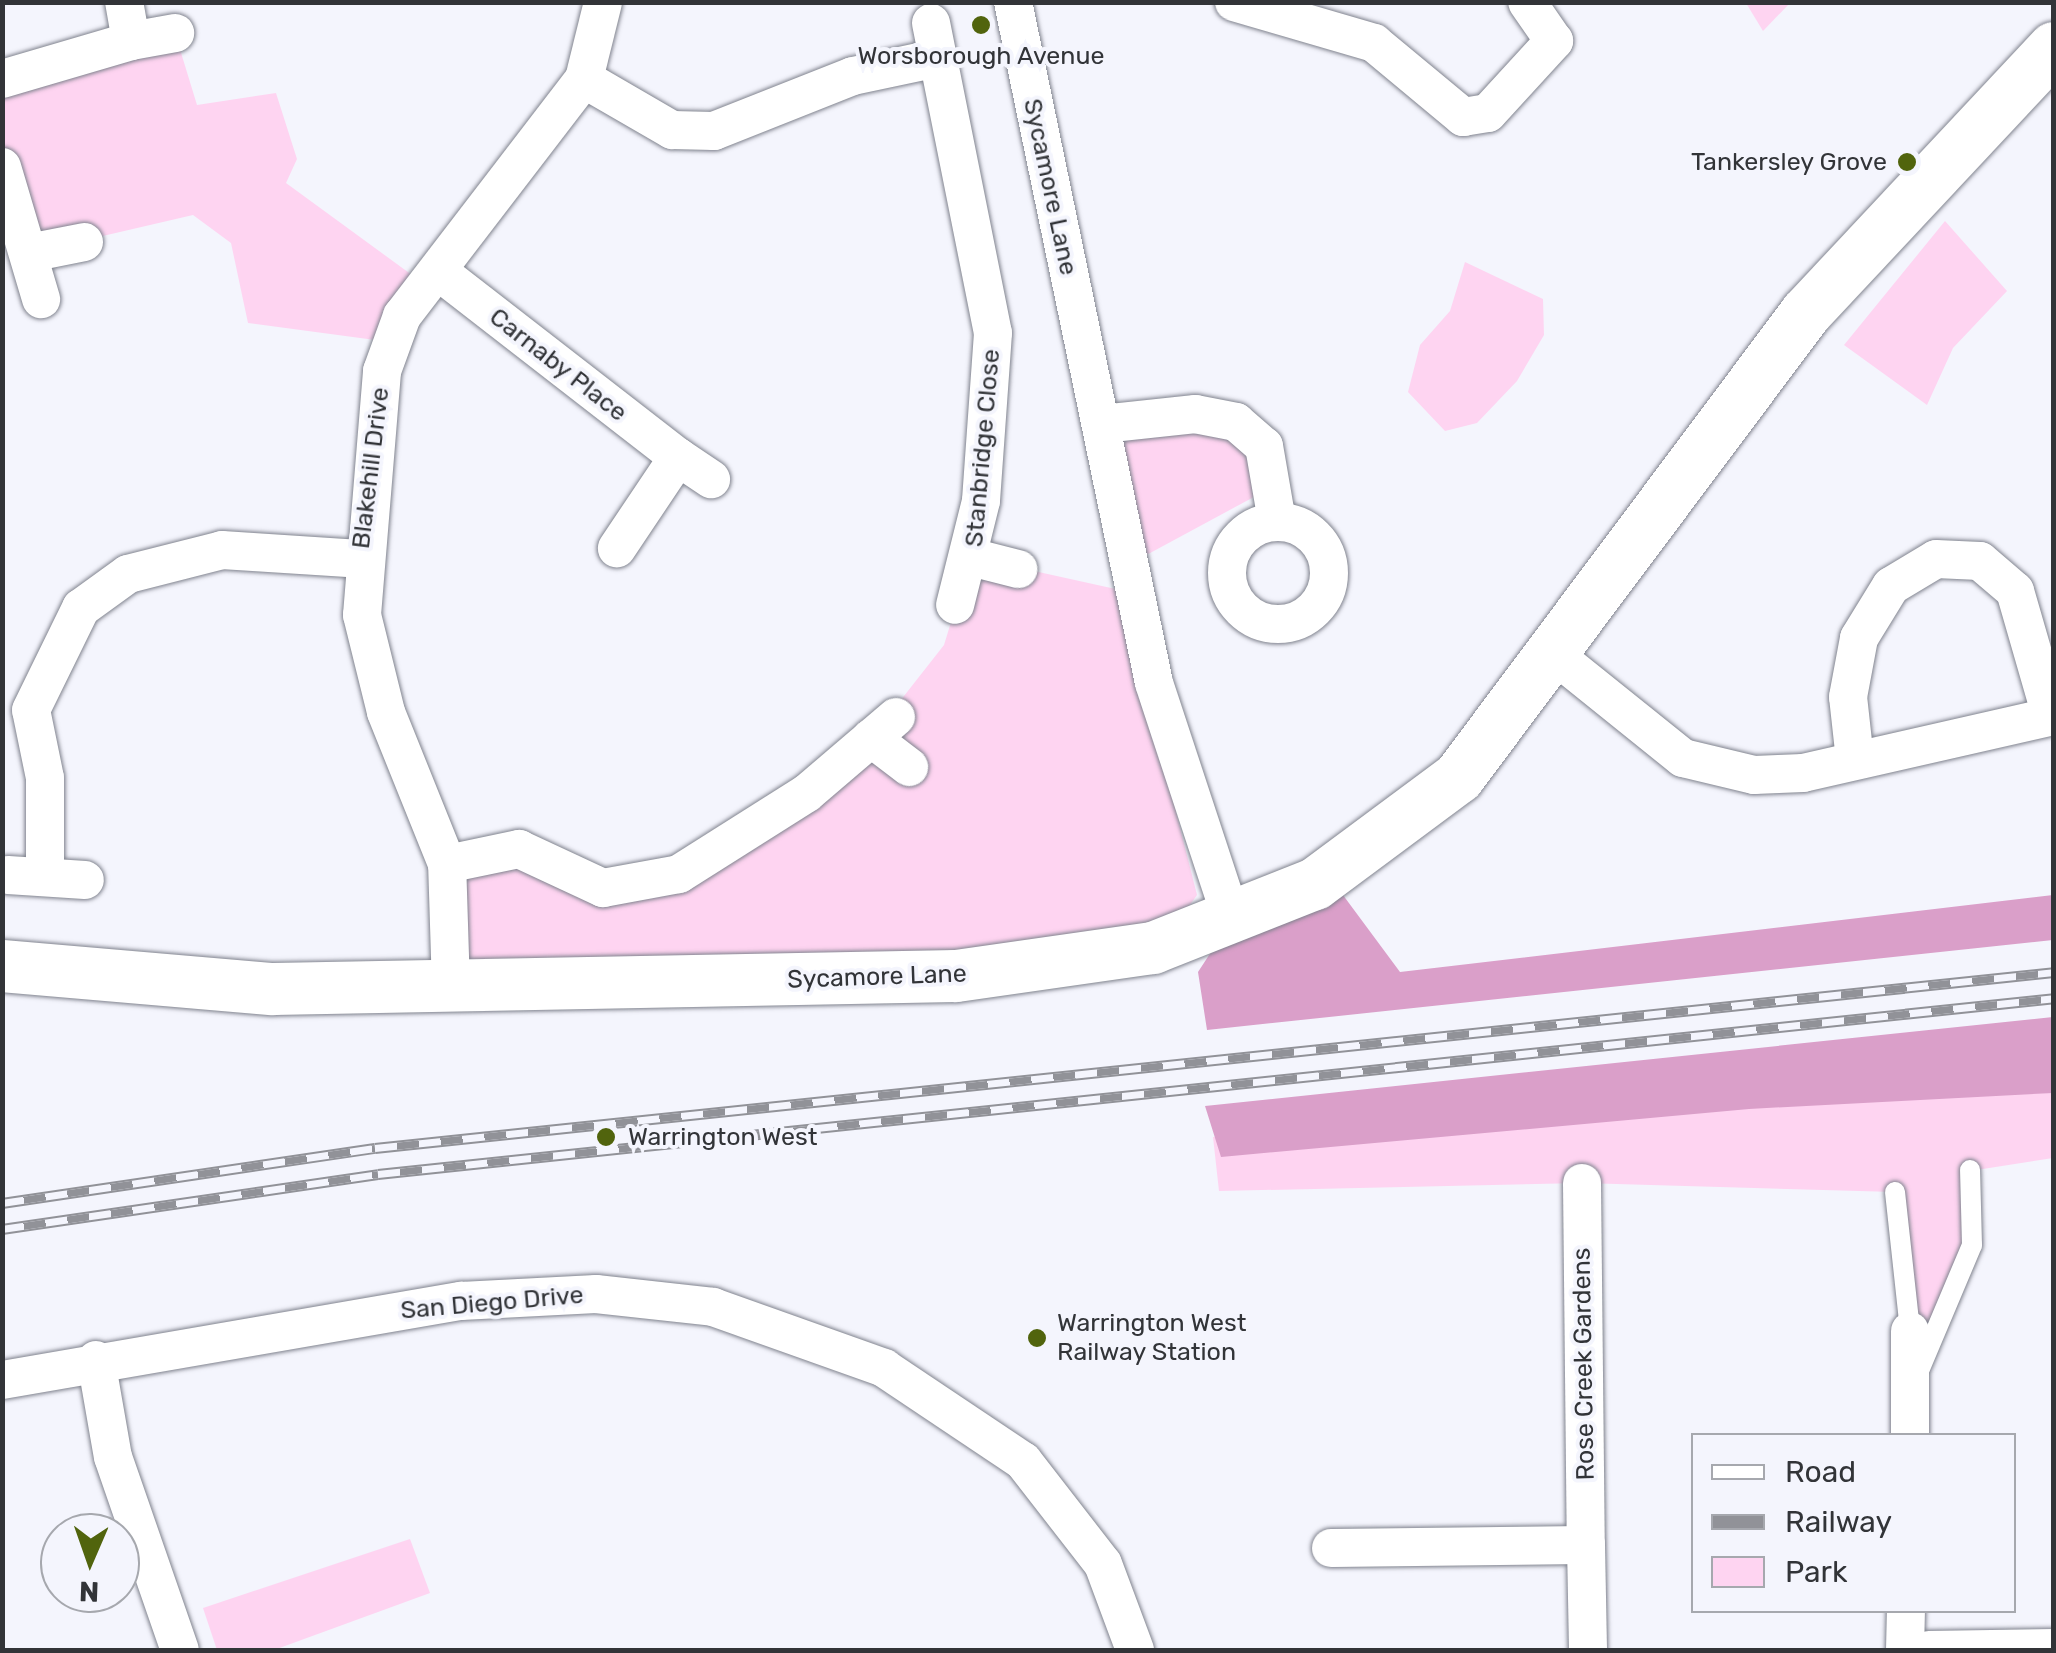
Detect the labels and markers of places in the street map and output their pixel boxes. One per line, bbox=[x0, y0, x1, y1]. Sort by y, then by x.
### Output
marker: Worsborough Avenue bbox=[970, 14, 992, 36]
place label: Worsborough Avenue bbox=[857, 41, 1105, 71]
place label: Tankersley Grove bbox=[1690, 147, 1887, 177]
marker: Tankersley Grove bbox=[1896, 151, 1918, 173]
place label: Warrington West bbox=[628, 1122, 818, 1152]
marker: Warrington West bbox=[593, 1124, 619, 1150]
place label: Warrington West Railway Station bbox=[1057, 1309, 1247, 1368]
marker: Warrington West Railway Station bbox=[1026, 1327, 1048, 1349]

